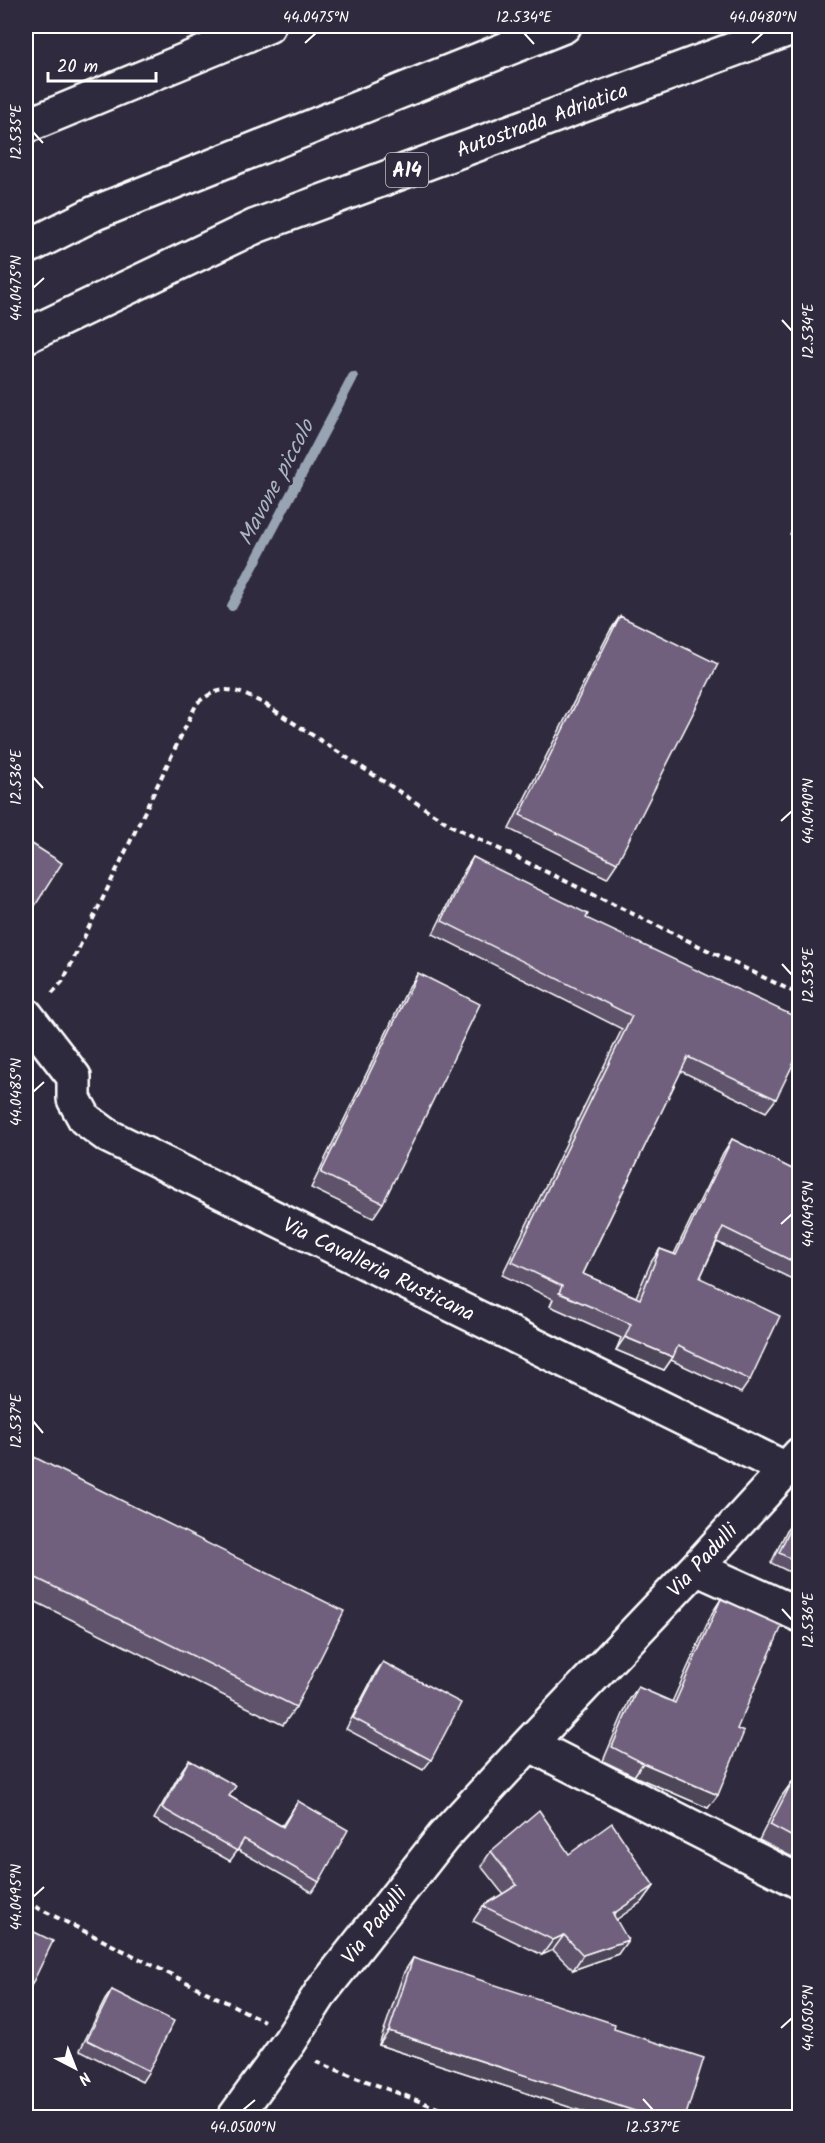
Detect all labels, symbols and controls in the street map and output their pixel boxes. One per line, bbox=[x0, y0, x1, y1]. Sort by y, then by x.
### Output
text: 44.0475°N bbox=[283, 6, 349, 30]
text: 12.534°E bbox=[496, 6, 553, 30]
text: 44.0480°N bbox=[729, 6, 797, 30]
scale bar bbox=[48, 45, 156, 83]
text: 20 m bbox=[57, 53, 98, 82]
street label: Autostrada Adriatica bbox=[452, 75, 633, 168]
text: 12.535°E bbox=[5, 103, 29, 160]
road number: A14 bbox=[386, 153, 428, 187]
text: 44.0475°N bbox=[5, 255, 29, 321]
text: 12.534°E bbox=[797, 302, 821, 359]
water label: Mavone piccolo bbox=[229, 412, 326, 552]
text: 12.536°E bbox=[5, 748, 29, 805]
text: 44.0490°N bbox=[797, 778, 821, 844]
text: 12.535°E bbox=[797, 946, 821, 1003]
text: 44.0485°N bbox=[5, 1058, 29, 1126]
text: 44.0495°N bbox=[797, 1181, 821, 1247]
street label: Via Cavalleria Rusticana bbox=[277, 1209, 480, 1331]
text: 12.537°E bbox=[5, 1393, 29, 1448]
street label: Via Padulli bbox=[660, 1516, 747, 1606]
text: 12.536°E bbox=[797, 1591, 821, 1648]
text: 44.0495°N bbox=[5, 1864, 29, 1930]
street label: Via Padulli bbox=[334, 1879, 417, 1972]
text: 44.0505°N bbox=[797, 1985, 821, 2051]
north arrow bbox=[45, 2038, 105, 2098]
text: N bbox=[72, 2065, 96, 2091]
text: 44.0500°N bbox=[210, 2116, 276, 2140]
text: 12.537°E bbox=[626, 2116, 681, 2140]

